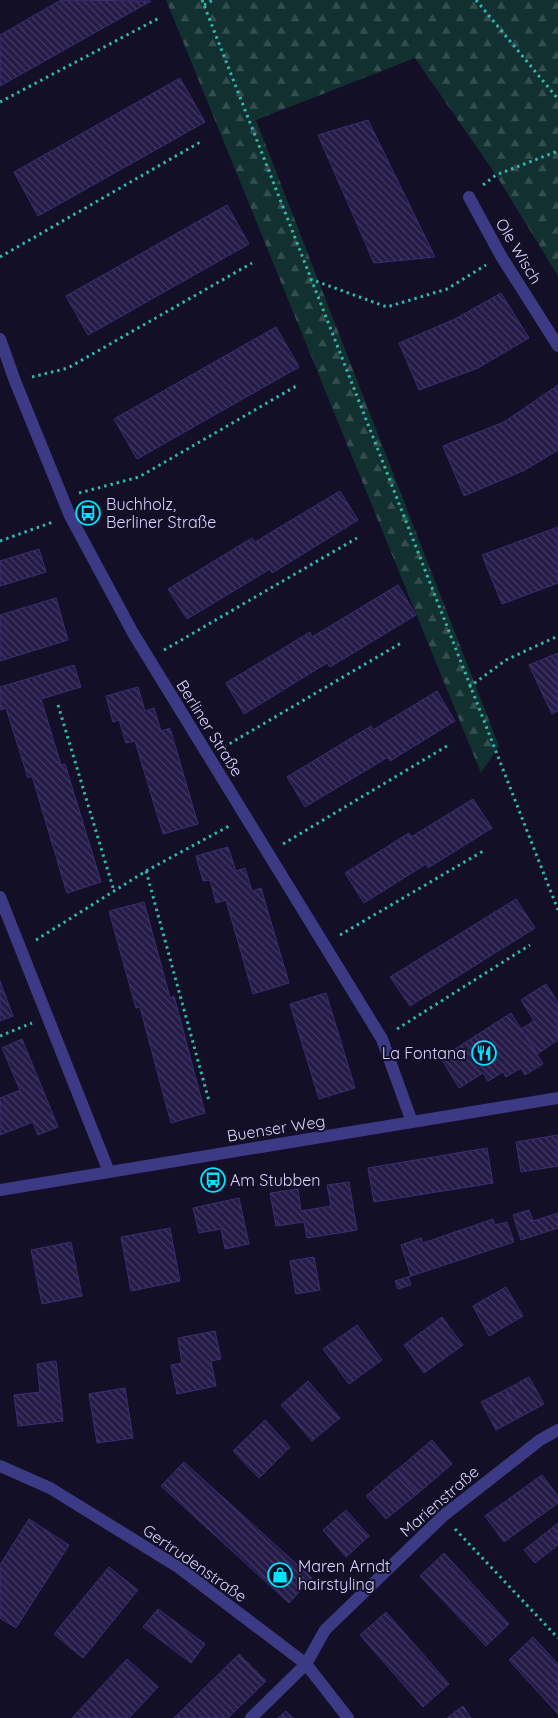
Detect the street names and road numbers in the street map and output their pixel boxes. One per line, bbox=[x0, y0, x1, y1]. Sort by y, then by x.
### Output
street label: Ole Wisch bbox=[492, 215, 546, 287]
street label: Berliner Straße bbox=[172, 676, 248, 780]
street label: Buenser Weg bbox=[226, 1110, 326, 1146]
street label: Marienstraße bbox=[395, 1461, 483, 1541]
street label: Gertrudenstraße bbox=[139, 1520, 251, 1606]

